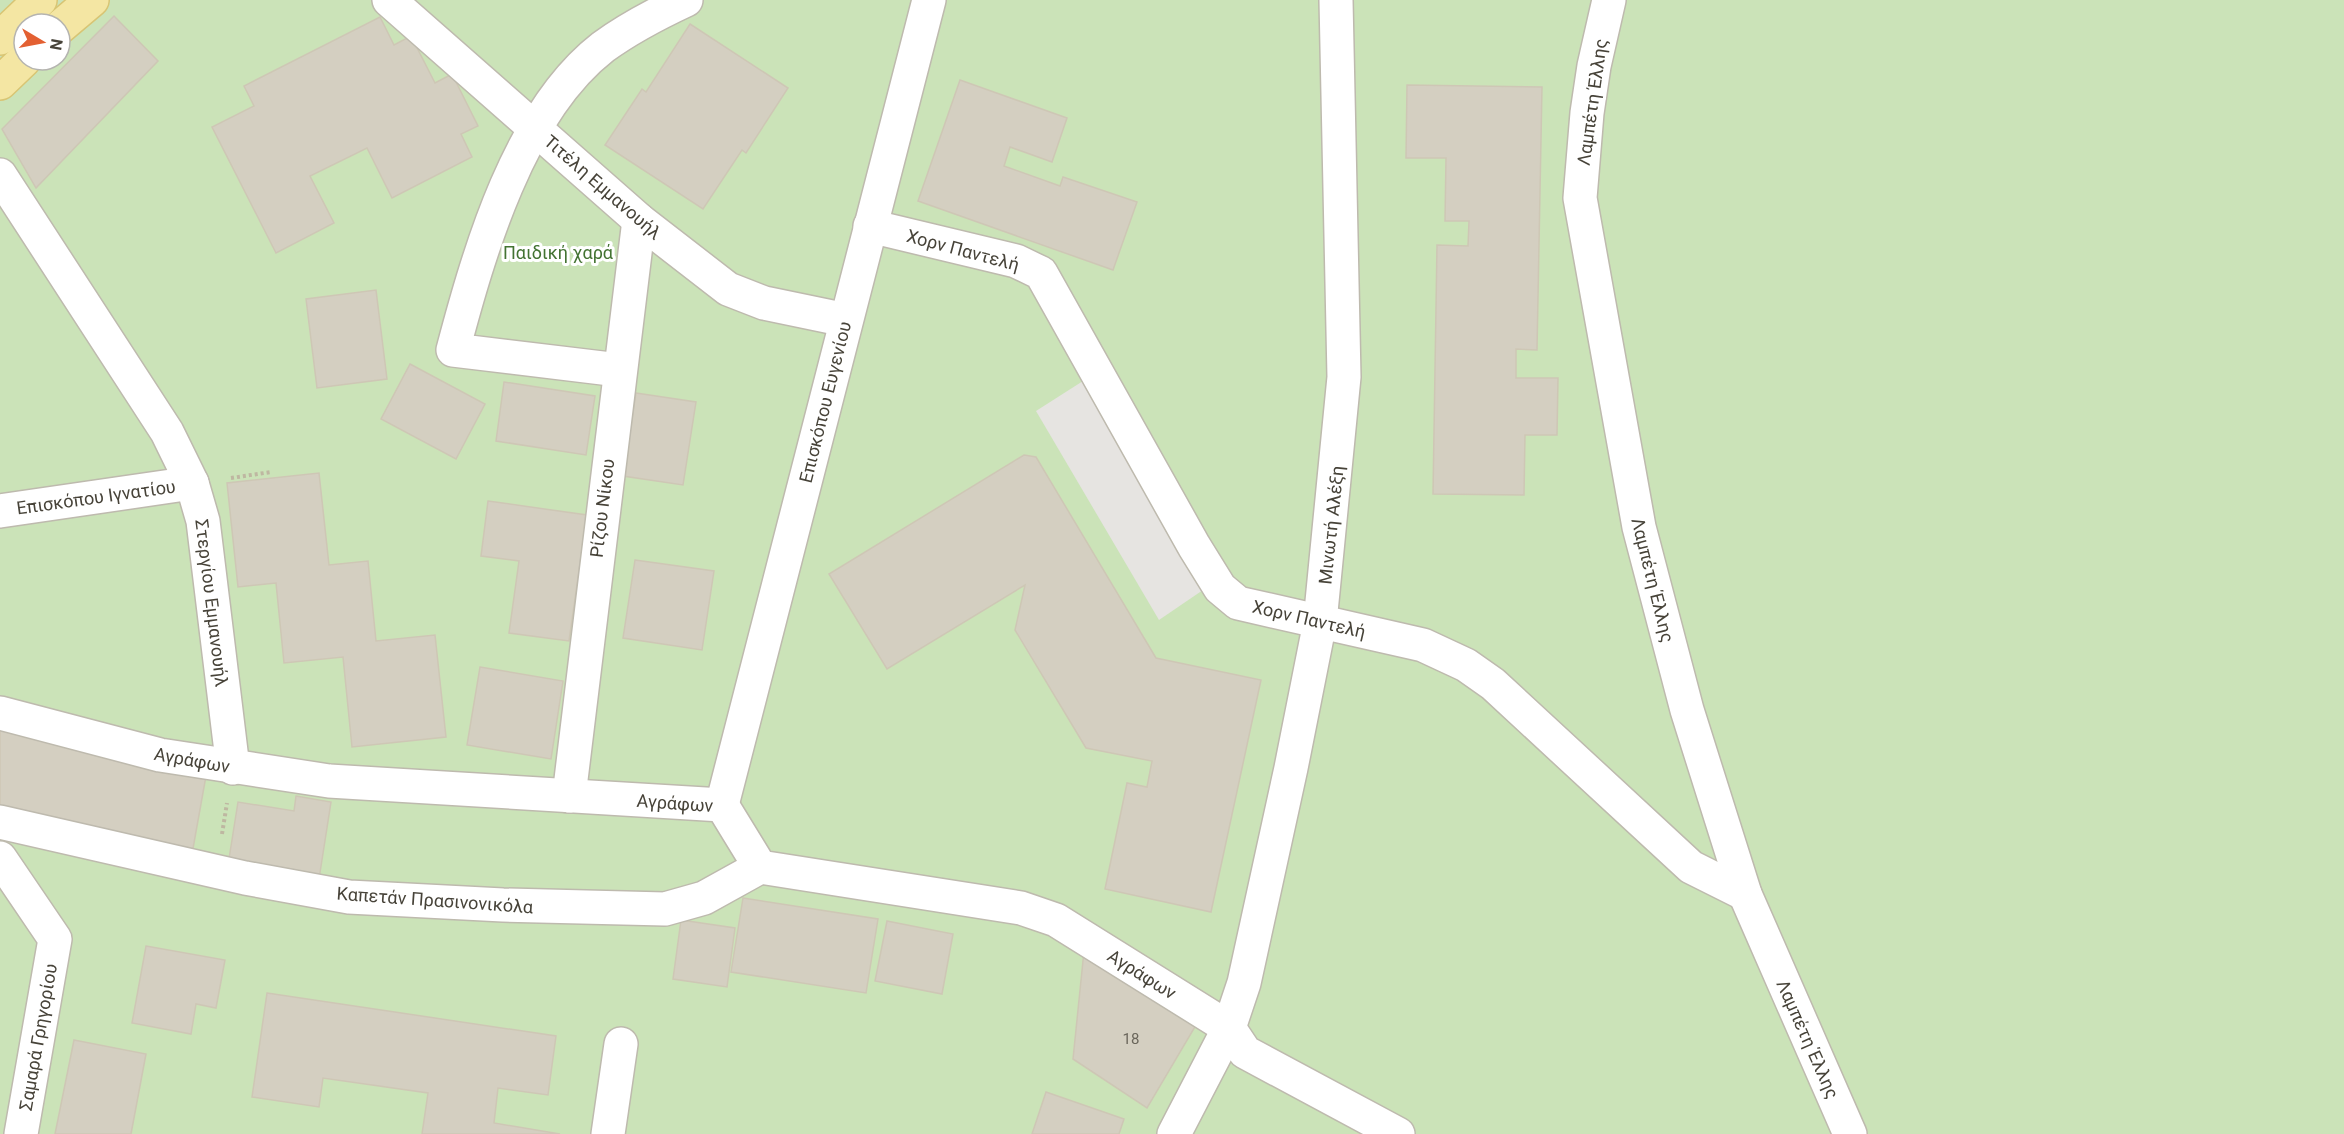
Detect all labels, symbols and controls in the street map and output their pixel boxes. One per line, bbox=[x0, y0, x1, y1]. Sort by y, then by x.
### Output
north arrow bbox=[12, 12, 72, 72]
text: N bbox=[46, 37, 67, 52]
street label: Λαμπέτη Έλλης bbox=[1573, 37, 1611, 167]
street label: Τιτέλη Εμμανουήλ bbox=[540, 130, 666, 244]
street label: Χορν Παντελή bbox=[904, 225, 1022, 275]
park label: Παιδική χαρά bbox=[503, 242, 614, 263]
street label: Επισκόπου Ευγενίου bbox=[795, 319, 855, 485]
street label: Ρίζου Νίκου bbox=[586, 457, 618, 559]
street label: Μινωτή Αλέξη bbox=[1314, 465, 1348, 585]
street label: Επισκόπου Ιγνατίου bbox=[15, 475, 177, 519]
street label: Λαμπέτη Έλλης bbox=[1627, 515, 1679, 645]
street label: Στεργίου Εμμανουήλ bbox=[191, 518, 233, 688]
street label: Χορν Παντελή bbox=[1250, 596, 1368, 642]
street label: Αγράφων bbox=[152, 743, 232, 777]
street label: Αγράφων bbox=[636, 790, 714, 816]
street label: Καπετάν Πρασινονικόλα bbox=[336, 883, 535, 917]
street label: Αγράφων bbox=[1104, 945, 1180, 1003]
street label: Σαμαρά Γρηγορίου bbox=[15, 962, 61, 1112]
street label: Λαμπέτη Έλλης bbox=[1772, 976, 1844, 1102]
house number: 18 bbox=[1123, 1030, 1139, 1048]

